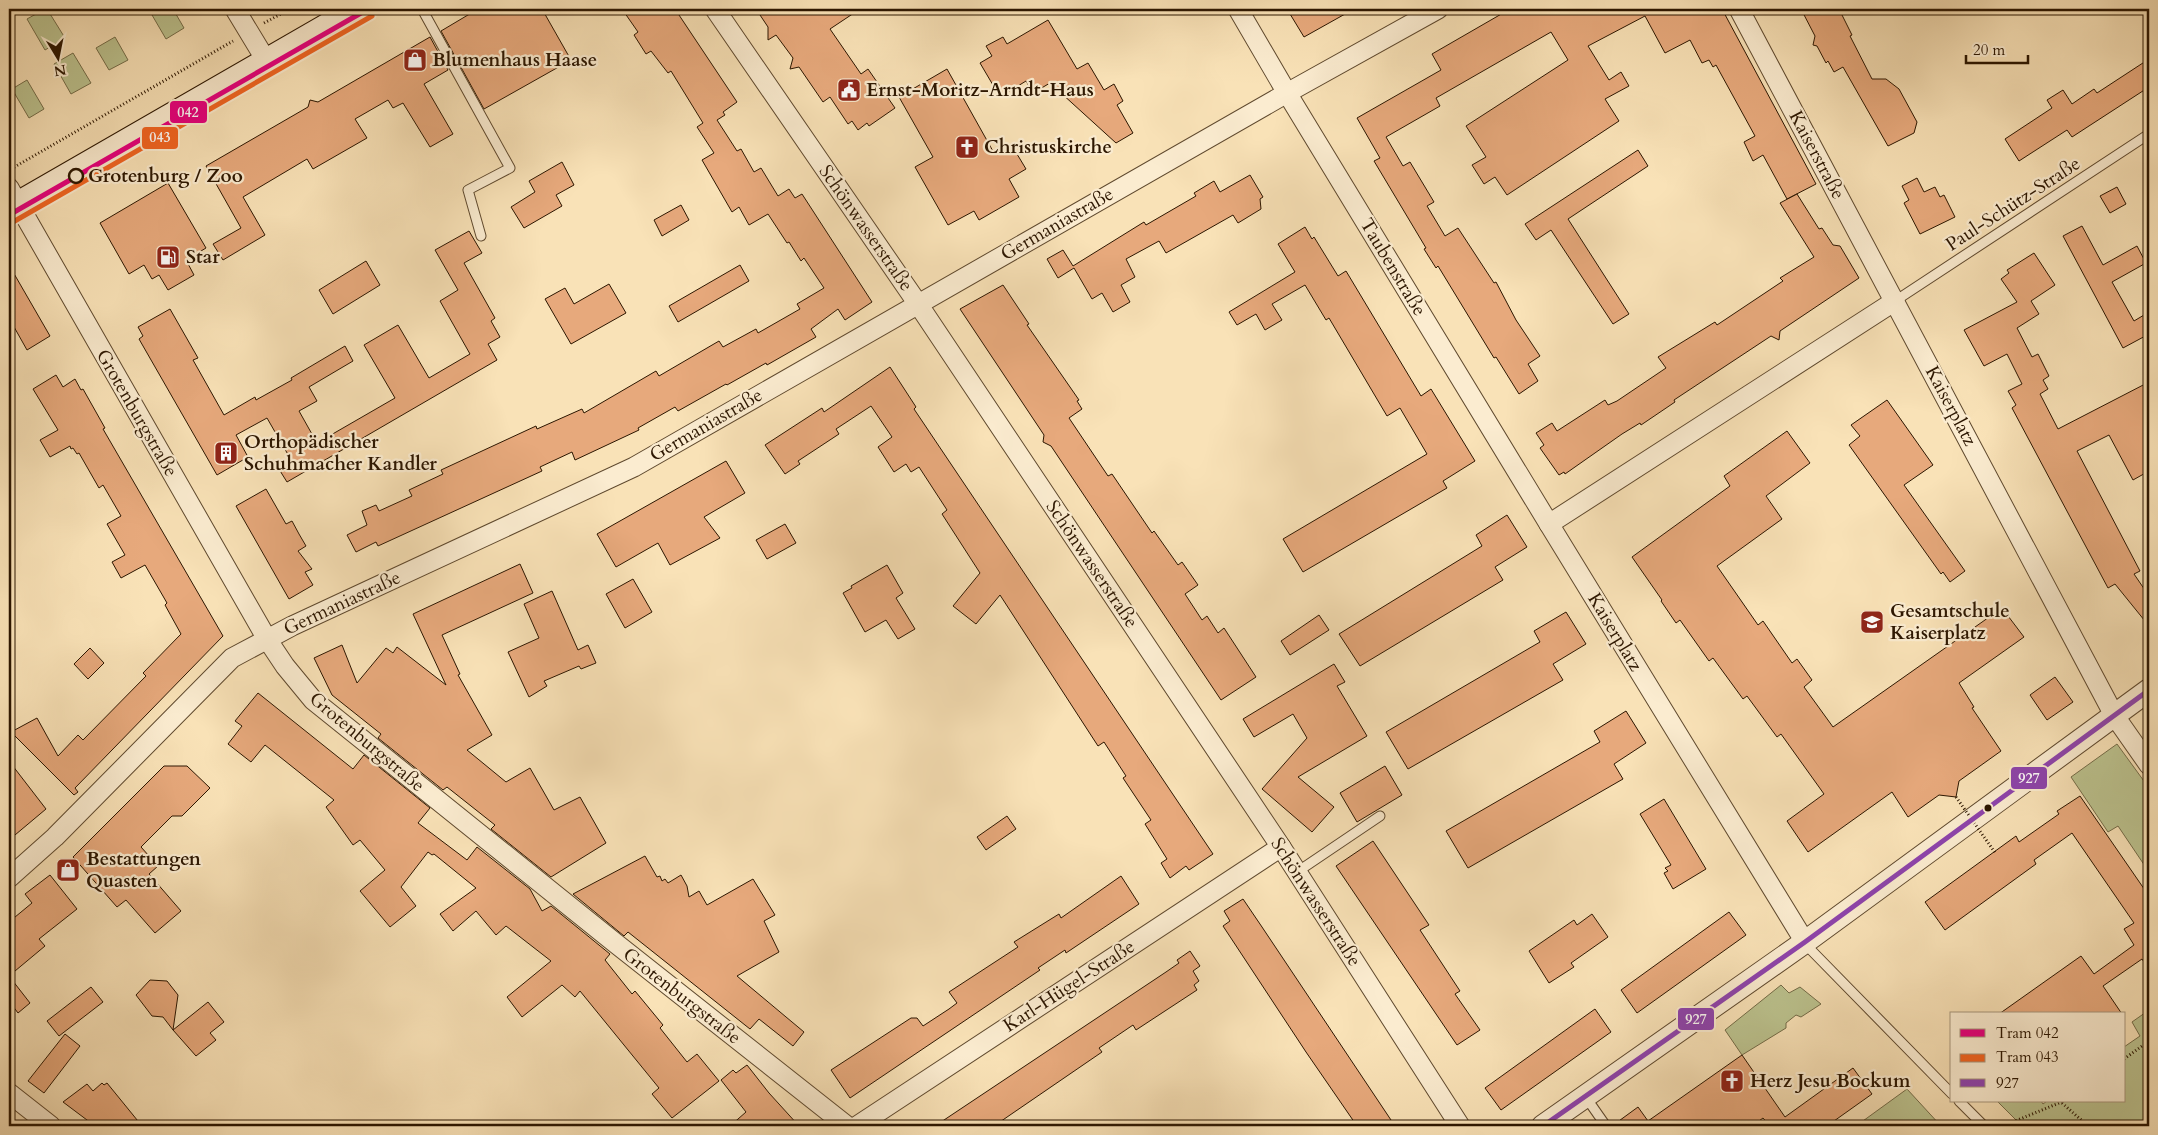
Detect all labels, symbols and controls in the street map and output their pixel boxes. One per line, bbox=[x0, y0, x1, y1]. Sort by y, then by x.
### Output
north arrow bbox=[32, 32, 82, 82]
scale bar bbox=[1966, 32, 2028, 64]
text: 20 m bbox=[1973, 40, 2005, 60]
shop icon: Blumenhaus Haase bbox=[402, 47, 428, 73]
place label: Blumenhaus Haase bbox=[432, 47, 597, 73]
text: N bbox=[53, 60, 68, 81]
public building icon: Ernst-Moritz-Arndt-Haus bbox=[836, 77, 862, 103]
place label: Ernst-Moritz-Arndt-Haus bbox=[866, 77, 1094, 103]
line badge: 042 bbox=[169, 100, 208, 124]
text: 042 bbox=[177, 103, 199, 122]
street label: Kaiserstraße bbox=[1783, 106, 1851, 204]
line badge: 043 bbox=[141, 126, 179, 150]
text: 043 bbox=[149, 128, 171, 147]
church icon: Christuskirche bbox=[954, 134, 980, 160]
place label: Christuskirche bbox=[984, 134, 1112, 160]
street label: Paul-Schütz-Straße bbox=[1941, 151, 2085, 257]
street label: Schönwasserstraße bbox=[813, 160, 919, 296]
place label: Grotenburg / Zoo bbox=[88, 163, 243, 189]
marker: Grotenburg / Zoo bbox=[68, 168, 84, 184]
street label: Germaniastraße bbox=[996, 181, 1118, 267]
street label: Taubenstraße bbox=[1354, 213, 1432, 321]
fuel station icon: Star bbox=[155, 244, 181, 270]
place label: Star bbox=[186, 244, 220, 270]
street label: Grotenburgstraße bbox=[90, 344, 184, 482]
street label: Kaiserplatz bbox=[1919, 361, 1983, 451]
street label: Germaniastraße bbox=[645, 382, 767, 468]
place label: Orthopädischer Schuhmacher Kandler bbox=[244, 429, 437, 477]
building icon: Orthopädischer Schuhmacher Kandler bbox=[213, 440, 239, 466]
street label: Schönwasserstraße bbox=[1040, 495, 1144, 633]
street label: Germaniastraße bbox=[279, 564, 405, 642]
street label: Kaiserplatz bbox=[1581, 588, 1649, 677]
place label: Gesamtschule Kaiserplatz bbox=[1890, 598, 2010, 646]
school or university icon: Gesamtschule Kaiserplatz bbox=[1859, 609, 1885, 635]
street label: Grotenburgstraße bbox=[304, 686, 430, 798]
line badge: 927 bbox=[2010, 766, 2048, 790]
text: 927 bbox=[2018, 769, 2040, 788]
unlabelled marker bbox=[1983, 803, 1993, 813]
street label: Schönwasserstraße bbox=[1265, 833, 1367, 971]
place label: Bestattungen Quasten bbox=[86, 846, 202, 894]
shop icon: Bestattungen Quasten bbox=[55, 857, 81, 883]
street label: Karl-Hügel-Straße bbox=[998, 934, 1140, 1038]
street label: Grotenburgstraße bbox=[618, 942, 746, 1050]
line badge: 927 bbox=[1677, 1007, 1715, 1031]
text: 927 bbox=[1685, 1010, 1707, 1029]
legend bbox=[1950, 1012, 2126, 1102]
text: Tram 042 bbox=[1996, 1023, 2059, 1043]
text: Tram 043 bbox=[1996, 1047, 2059, 1067]
church icon: Herz Jesu Bockum bbox=[1719, 1068, 1745, 1094]
place label: Herz Jesu Bockum bbox=[1750, 1068, 1911, 1094]
text: 927 bbox=[1996, 1073, 2019, 1093]

